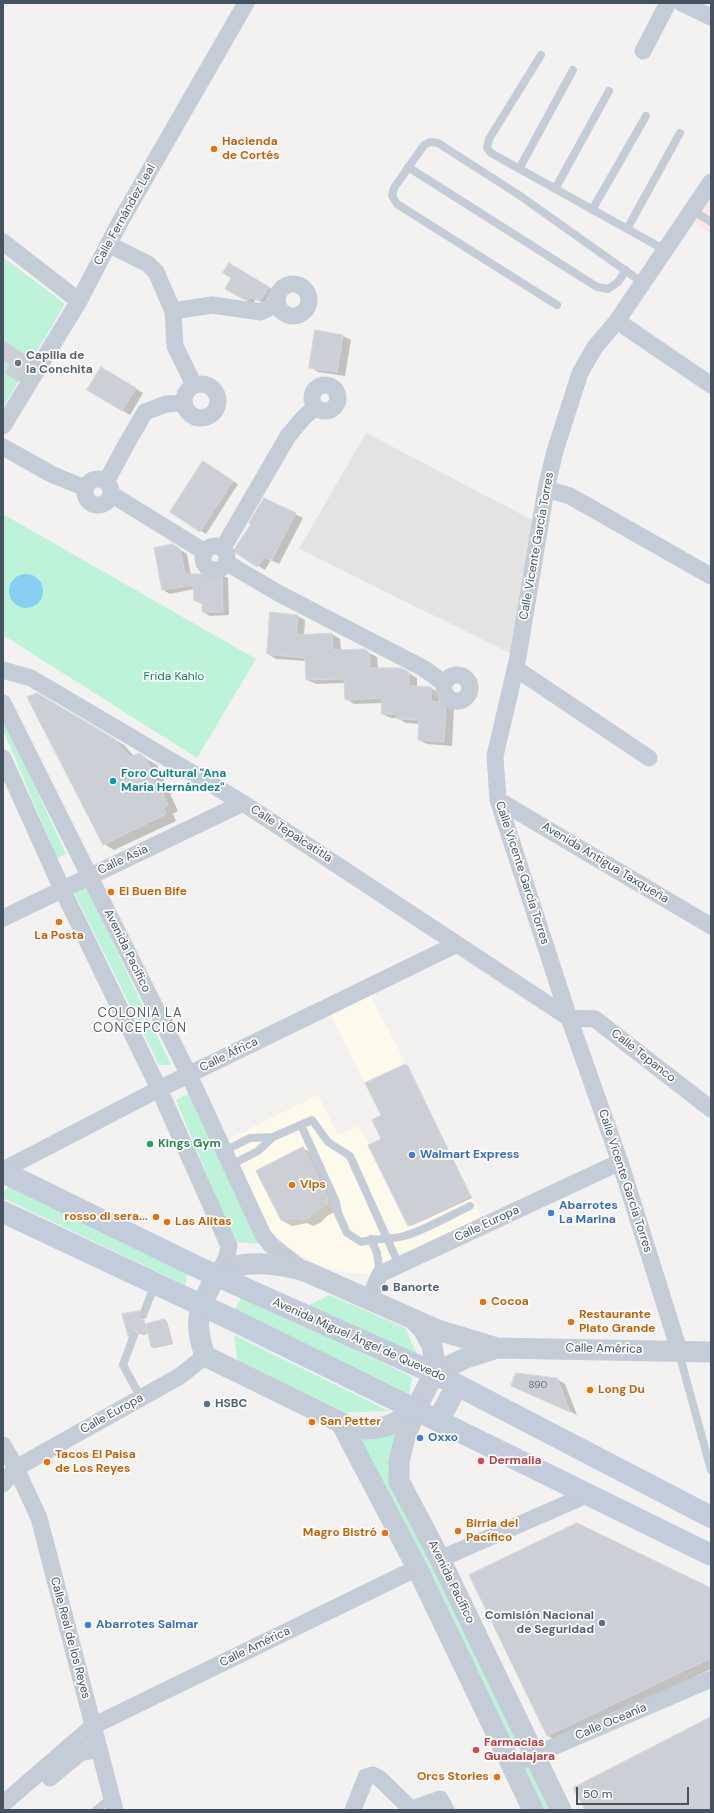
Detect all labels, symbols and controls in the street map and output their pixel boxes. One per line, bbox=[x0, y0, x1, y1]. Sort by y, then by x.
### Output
place label: Hacienda de Cortés bbox=[222, 135, 280, 163]
marker: Hacienda de Cortés bbox=[209, 144, 219, 154]
street label: Calle Fernández Leal bbox=[91, 162, 159, 268]
place label: Capilla de la Conchita bbox=[26, 349, 93, 377]
marker: Capilla de la Conchita bbox=[13, 358, 23, 368]
street label: Calle Vicente García Torres bbox=[517, 471, 557, 621]
park label: Frida Kahlo bbox=[144, 670, 204, 684]
place label: Foro Cultural "Ana María Hernández" bbox=[121, 767, 226, 795]
marker: Foro Cultural "Ana María Hernández" bbox=[108, 776, 118, 786]
street label: Calle Vicente García Torres bbox=[492, 800, 552, 946]
street label: Calle Tepalcatitla bbox=[247, 802, 335, 866]
street label: Avenida Antigua Taxqueña bbox=[539, 819, 671, 907]
street label: Calle Asia bbox=[96, 842, 150, 878]
place label: El Buen Bife bbox=[119, 885, 187, 899]
marker: El Buen Bife bbox=[106, 887, 116, 897]
street label: Avenida Pacífico bbox=[101, 907, 153, 995]
marker: La Posta bbox=[54, 917, 64, 927]
place label: La Posta bbox=[34, 929, 84, 943]
district label: COLONIA LA CONCEPCIÓN bbox=[93, 1006, 187, 1037]
street label: Calle Tepanco bbox=[608, 1026, 678, 1086]
street label: Calle África bbox=[198, 1035, 260, 1075]
street label: Calle Vicente García Torres bbox=[595, 1108, 655, 1254]
place label: Kings Gym bbox=[158, 1137, 221, 1151]
marker: Kings Gym bbox=[145, 1139, 155, 1149]
place label: Walmart Express bbox=[420, 1148, 520, 1162]
marker: Walmart Express bbox=[407, 1150, 417, 1160]
place label: Vips bbox=[300, 1178, 326, 1192]
marker: Vips bbox=[287, 1180, 297, 1190]
place label: Abarrotes La Marina bbox=[559, 1199, 618, 1227]
street label: Calle Europa bbox=[452, 1203, 522, 1245]
marker: Abarrotes La Marina bbox=[546, 1208, 556, 1218]
place label: rosso di sera... bbox=[64, 1210, 148, 1224]
marker: rosso di sera... bbox=[151, 1212, 161, 1222]
place label: Las Alitas bbox=[175, 1215, 232, 1229]
marker: Las Alitas bbox=[162, 1217, 172, 1227]
place label: Banorte bbox=[393, 1281, 440, 1295]
marker: Banorte bbox=[380, 1283, 390, 1293]
street label: Avenida Miguel Ángel de Quevedo bbox=[270, 1295, 448, 1385]
place label: Cocoa bbox=[491, 1295, 529, 1309]
marker: Cocoa bbox=[478, 1297, 488, 1307]
place label: Restaurante Plato Grande bbox=[579, 1308, 655, 1336]
marker: Restaurante Plato Grande bbox=[566, 1317, 576, 1327]
street label: Calle América bbox=[566, 1341, 642, 1357]
house number: 890 bbox=[529, 1379, 547, 1391]
place label: Long Du bbox=[598, 1383, 645, 1397]
marker: Long Du bbox=[585, 1385, 595, 1395]
street label: Calle Europa bbox=[78, 1391, 146, 1437]
place label: HSBC bbox=[215, 1397, 247, 1411]
marker: HSBC bbox=[202, 1399, 212, 1409]
place label: San Petter bbox=[320, 1415, 381, 1429]
marker: San Petter bbox=[307, 1417, 317, 1427]
place label: Oxxo bbox=[428, 1431, 458, 1445]
marker: Oxxo bbox=[415, 1433, 425, 1443]
place label: Tacos El Paisa de Los Reyes bbox=[55, 1448, 136, 1476]
place label: Dermalia bbox=[489, 1454, 541, 1468]
marker: Dermalia bbox=[476, 1456, 486, 1466]
marker: Tacos El Paisa de Los Reyes bbox=[42, 1457, 52, 1467]
place label: Birria del Pacífico bbox=[466, 1517, 518, 1545]
place label: Magro Bistró bbox=[303, 1526, 377, 1540]
marker: Birria del Pacífico bbox=[453, 1526, 463, 1536]
marker: Magro Bistró bbox=[380, 1528, 390, 1538]
street label: Avenida Pacífico bbox=[425, 1538, 477, 1626]
street label: Calle Real de los Reyes bbox=[47, 1576, 93, 1700]
place label: Comisión Nacional de Seguridad bbox=[485, 1609, 594, 1637]
place label: Abarrotes Salmar bbox=[96, 1618, 198, 1632]
marker: Comisión Nacional de Seguridad bbox=[597, 1618, 607, 1628]
marker: Abarrotes Salmar bbox=[83, 1620, 93, 1630]
street label: Calle América bbox=[217, 1624, 293, 1670]
street label: Calle Oceanía bbox=[573, 1701, 649, 1743]
place label: Farmacias Guadalajara bbox=[484, 1736, 555, 1764]
marker: Farmacias Guadalajara bbox=[471, 1745, 481, 1755]
place label: Orcs Stories bbox=[417, 1770, 489, 1784]
marker: Orcs Stories bbox=[492, 1772, 502, 1782]
scale bar bbox=[578, 1779, 691, 1805]
text: 50 m bbox=[583, 1786, 612, 1802]

